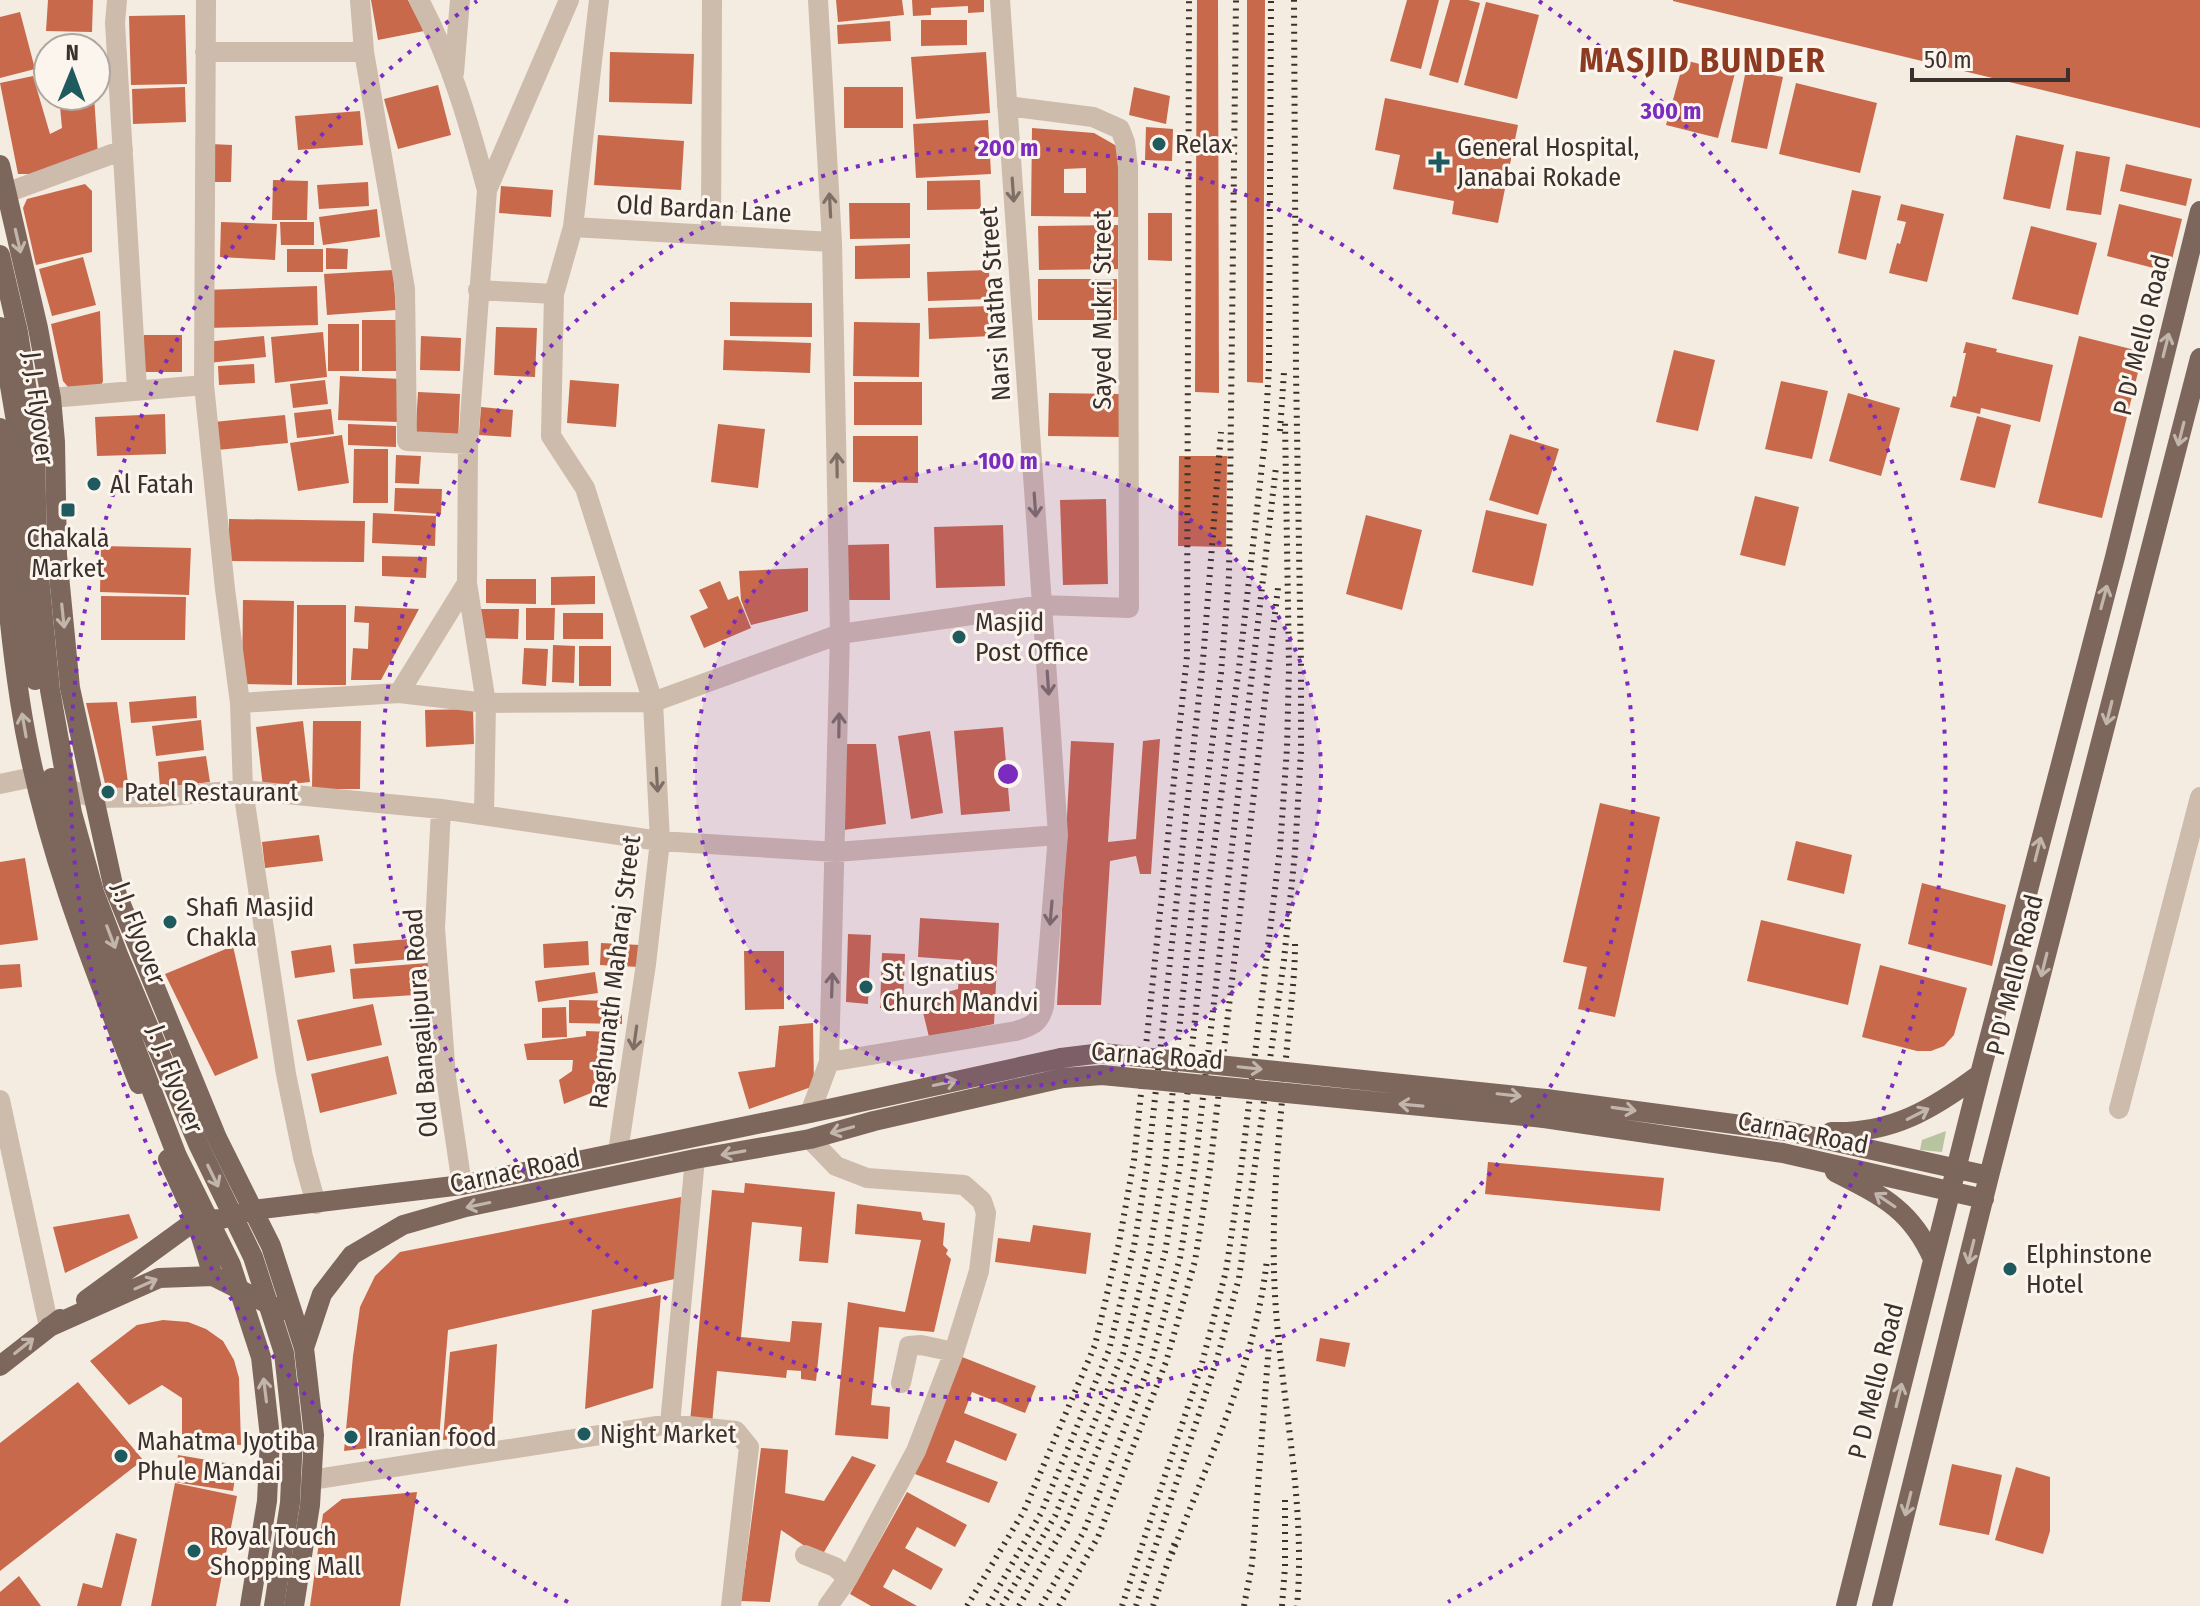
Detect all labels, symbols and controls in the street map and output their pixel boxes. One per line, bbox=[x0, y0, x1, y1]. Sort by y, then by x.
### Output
north arrow bbox=[32, 32, 112, 112]
scale bar bbox=[1912, 32, 2068, 82]
text: N bbox=[66, 39, 79, 66]
district label: MASJID BUNDER bbox=[1579, 40, 1827, 81]
text: 50 m bbox=[1924, 46, 1972, 74]
text: 300 m bbox=[1640, 97, 1701, 125]
place label: Relax bbox=[1175, 129, 1233, 160]
place label: General Hospital, Janabai Rokade bbox=[1457, 132, 1639, 193]
text: 200 m bbox=[977, 134, 1038, 162]
marker: Relax bbox=[1150, 135, 1168, 153]
marker: General Hospital, Janabai Rokade bbox=[1428, 151, 1450, 173]
one-way arrow bbox=[1006, 176, 1021, 203]
street label: Old Bardan Lane bbox=[616, 189, 792, 229]
one-way arrow bbox=[822, 192, 837, 219]
street label: Narsi Natha Street bbox=[973, 205, 1017, 402]
street label: Sayed Mukri Street bbox=[1087, 210, 1118, 410]
one-way arrow bbox=[11, 228, 26, 253]
street label: P D' Mello Road bbox=[2107, 251, 2177, 419]
one-way arrow bbox=[2159, 332, 2174, 358]
street label: J. J. Flyover bbox=[16, 350, 60, 466]
one-way arrow bbox=[2172, 421, 2187, 446]
text: 100 m bbox=[978, 447, 1038, 475]
one-way arrow bbox=[829, 452, 844, 479]
place label: Al Fatah bbox=[110, 469, 194, 500]
marker: Al Fatah bbox=[85, 475, 103, 493]
one-way arrow bbox=[1028, 491, 1043, 518]
marker: Chakala Market bbox=[59, 501, 77, 519]
place label: Chakala Market bbox=[26, 523, 110, 584]
one-way arrow bbox=[2097, 585, 2112, 611]
one-way arrow bbox=[56, 602, 71, 629]
place label: Masjid Post Office bbox=[975, 607, 1089, 668]
marker: Masjid Post Office bbox=[950, 628, 968, 646]
one-way arrow bbox=[1041, 669, 1056, 696]
one-way arrow bbox=[2101, 699, 2116, 725]
one-way arrow bbox=[16, 712, 31, 738]
one-way arrow bbox=[831, 712, 846, 739]
centre of rings bbox=[994, 760, 1022, 788]
one-way arrow bbox=[650, 766, 665, 793]
place label: Patel Restaurant bbox=[124, 777, 299, 808]
marker: Patel Restaurant bbox=[99, 783, 117, 801]
street label: Raghunath Maharaj Street bbox=[583, 833, 647, 1111]
one-way arrow bbox=[2031, 836, 2046, 862]
street label: J.J. Flyover bbox=[105, 877, 173, 989]
street label: P D' Mello Road bbox=[1980, 891, 2050, 1059]
place label: Shafi Masjid Chakla bbox=[186, 892, 314, 953]
one-way arrow bbox=[1044, 899, 1059, 926]
street label: Old Bangalipura Road bbox=[398, 907, 444, 1139]
marker: Shafi Masjid Chakla bbox=[161, 913, 179, 931]
one-way arrow bbox=[105, 924, 119, 949]
one-way arrow bbox=[2036, 951, 2051, 977]
place label: St Ignatius Church Mandvi bbox=[882, 957, 1039, 1018]
one-way arrow bbox=[824, 972, 839, 998]
marker: St Ignatius Church Mandvi bbox=[857, 978, 875, 996]
street label: J. J. Flyover bbox=[140, 1020, 210, 1138]
one-way arrow bbox=[627, 1025, 642, 1050]
street label: Carnac Road bbox=[1090, 1036, 1224, 1076]
one-way arrow bbox=[1236, 1061, 1263, 1076]
one-way arrow bbox=[932, 1075, 957, 1090]
one-way arrow bbox=[1495, 1087, 1522, 1102]
one-way arrow bbox=[1398, 1097, 1424, 1112]
one-way arrow bbox=[1610, 1102, 1636, 1117]
street label: Carnac Road bbox=[1735, 1105, 1871, 1161]
one-way arrow bbox=[1905, 1106, 1929, 1121]
one-way arrow bbox=[829, 1123, 855, 1138]
street label: Carnac Road bbox=[447, 1142, 583, 1200]
one-way arrow bbox=[721, 1146, 746, 1161]
one-way arrow bbox=[206, 1164, 222, 1188]
one-way arrow bbox=[1875, 1192, 1897, 1208]
one-way arrow bbox=[466, 1198, 492, 1213]
one-way arrow bbox=[1962, 1238, 1977, 1264]
place label: Elphinstone Hotel bbox=[2026, 1239, 2152, 1300]
marker: Elphinstone Hotel bbox=[2001, 1260, 2019, 1278]
one-way arrow bbox=[133, 1276, 157, 1291]
street label: P D Mello Road bbox=[1842, 1300, 1910, 1462]
one-way arrow bbox=[13, 1337, 34, 1355]
one-way arrow bbox=[257, 1377, 272, 1404]
one-way arrow bbox=[1893, 1382, 1908, 1408]
place label: Night Market bbox=[600, 1419, 737, 1450]
place label: Iranian food bbox=[367, 1422, 497, 1453]
marker: Night Market bbox=[575, 1425, 593, 1443]
place label: Mahatma Jyotiba Phule Mandai bbox=[137, 1426, 316, 1487]
marker: Iranian food bbox=[342, 1428, 360, 1446]
marker: Mahatma Jyotiba Phule Mandai bbox=[112, 1447, 130, 1465]
one-way arrow bbox=[1899, 1490, 1914, 1516]
place label: Royal Touch Shopping Mall bbox=[210, 1521, 361, 1582]
marker: Royal Touch Shopping Mall bbox=[185, 1542, 203, 1560]

